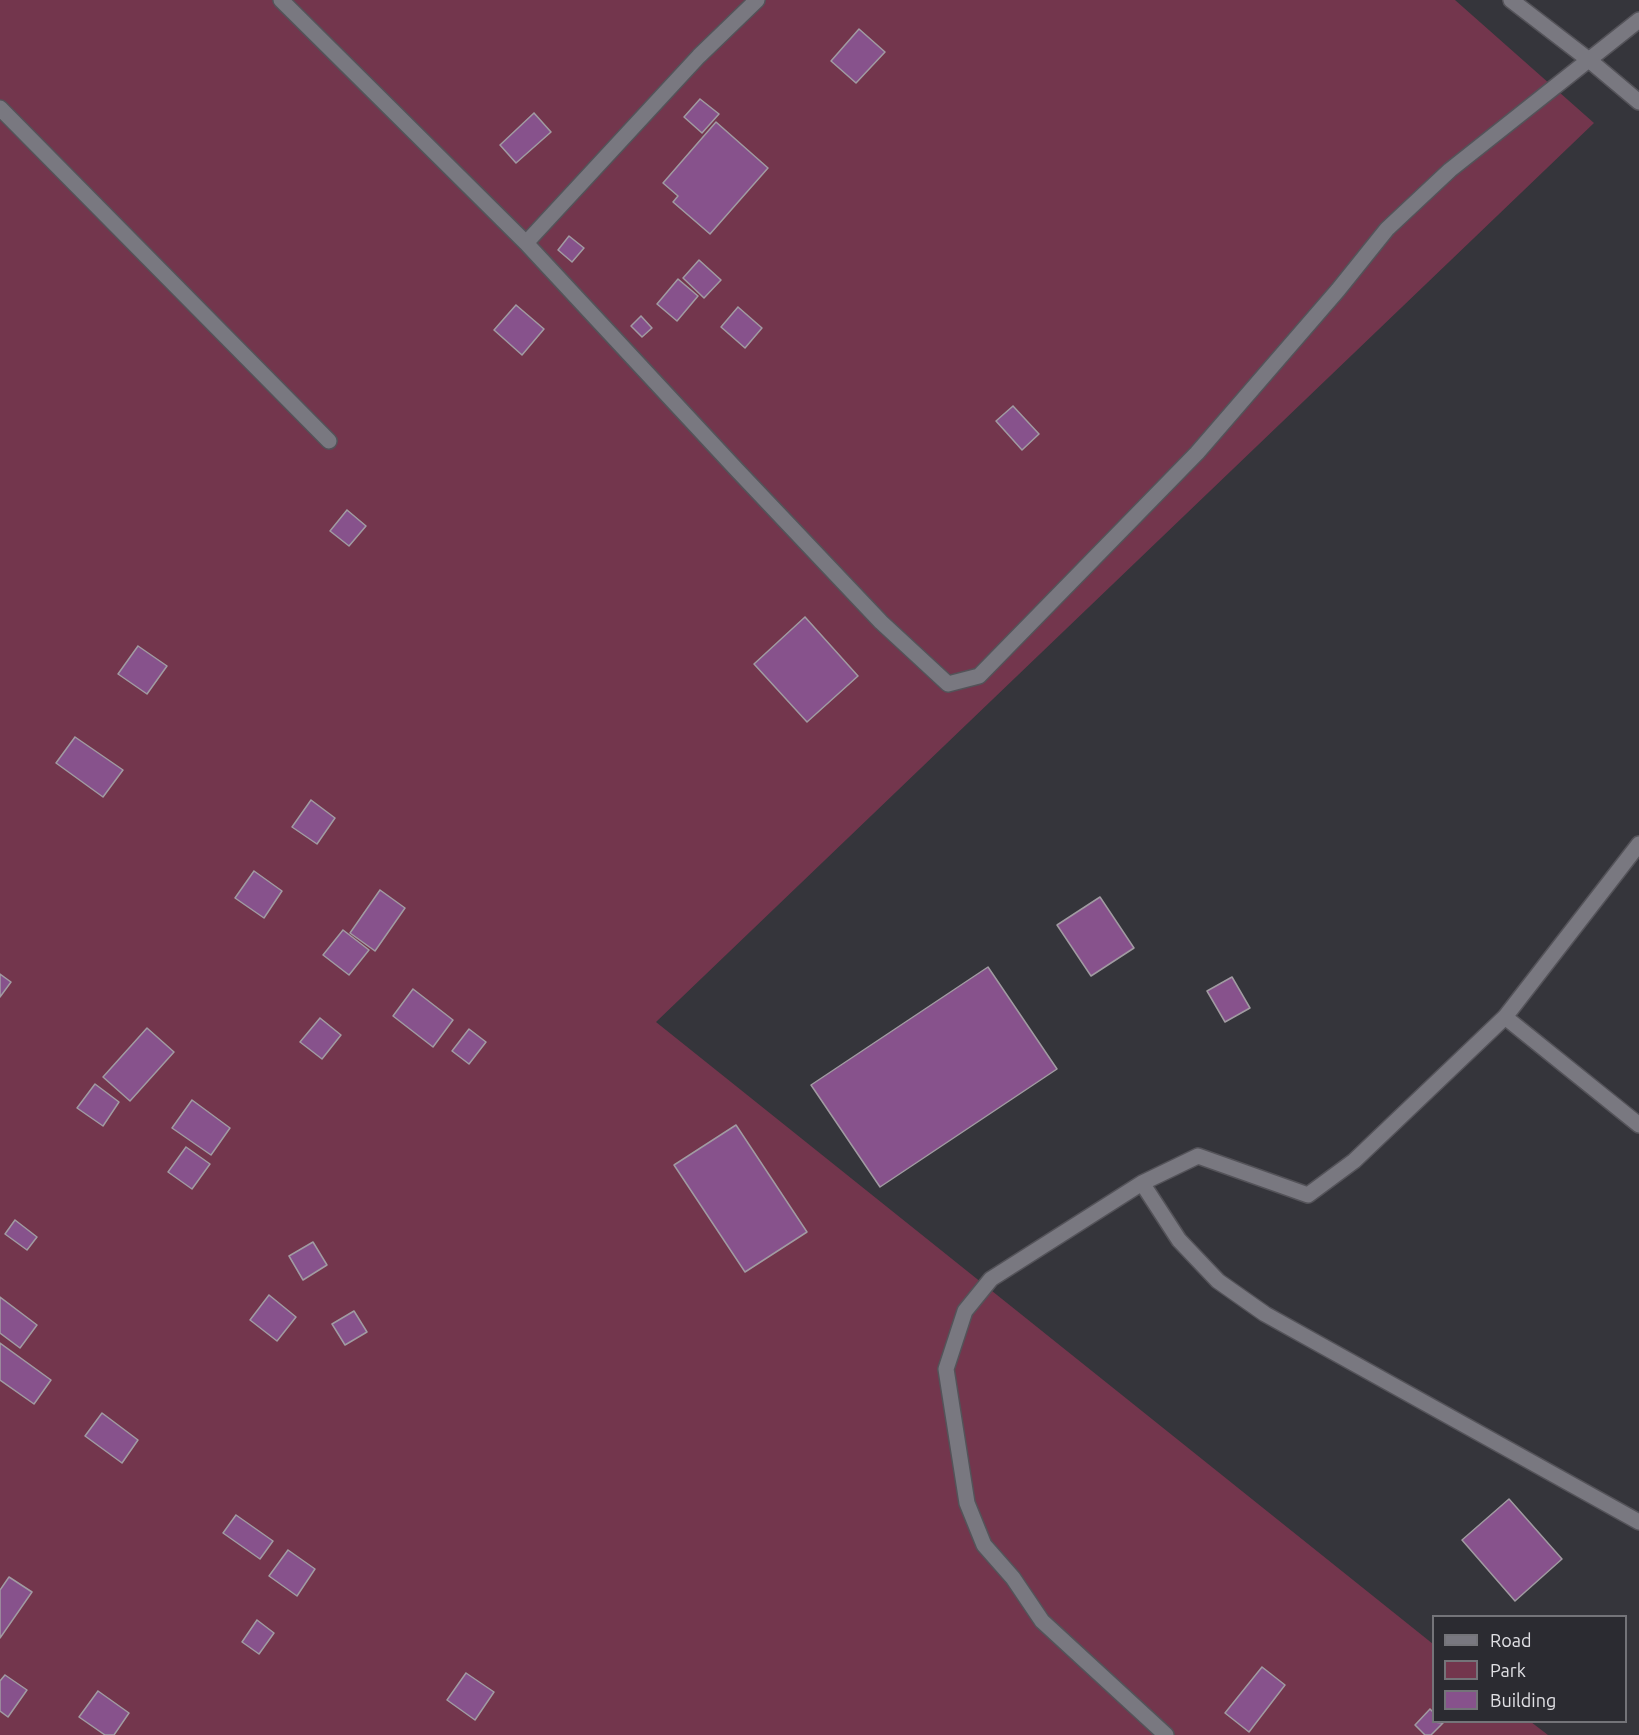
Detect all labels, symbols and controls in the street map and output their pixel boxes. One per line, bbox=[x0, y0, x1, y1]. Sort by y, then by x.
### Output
legend bbox=[1432, 1615, 1627, 1723]
text: Road bbox=[1490, 1630, 1532, 1650]
text: Park bbox=[1490, 1660, 1526, 1680]
text: Building bbox=[1490, 1690, 1556, 1710]

